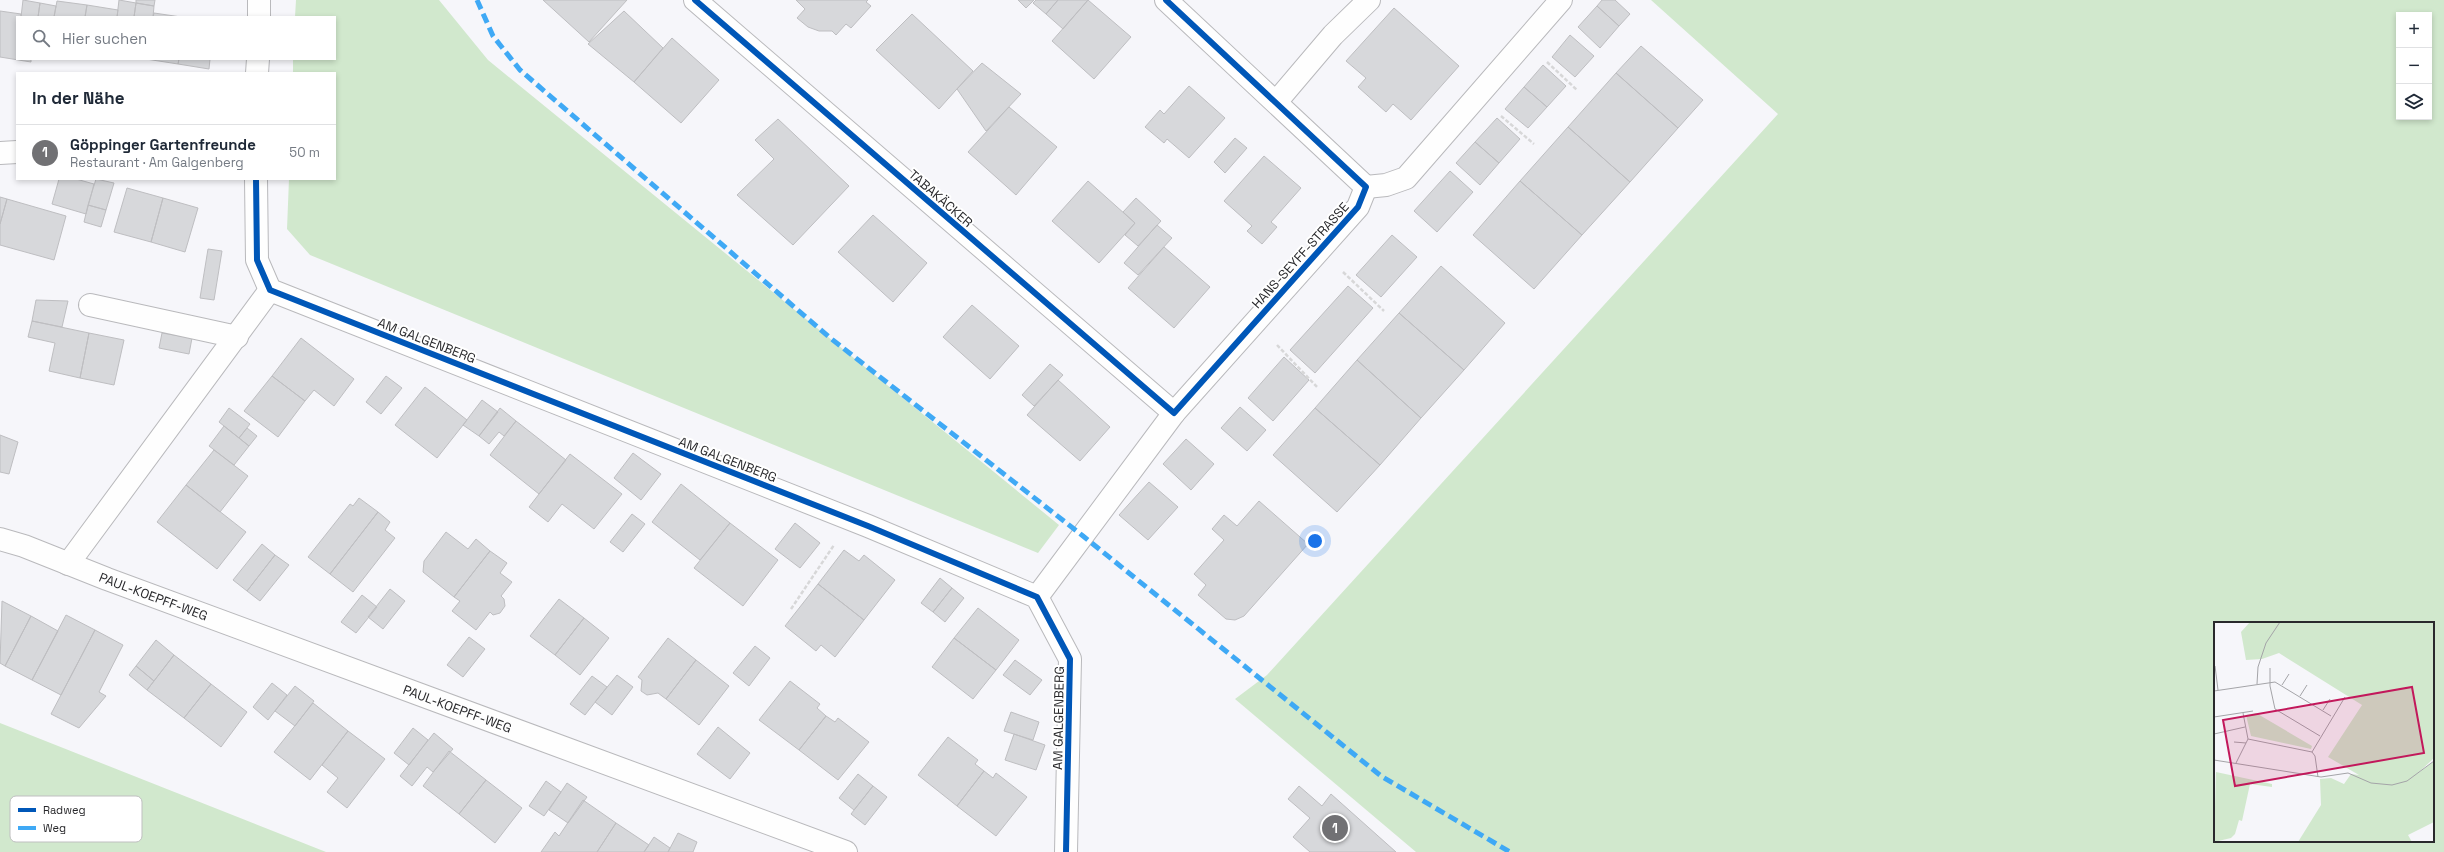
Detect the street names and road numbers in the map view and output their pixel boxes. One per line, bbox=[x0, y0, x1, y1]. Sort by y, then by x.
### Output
street label: TABAKÄCKER bbox=[905, 166, 976, 231]
street label: HANS-SEYFF-STRASSE bbox=[1248, 199, 1353, 312]
street label: AM GALGENBERG bbox=[375, 314, 478, 367]
street label: AM GALGENBERG bbox=[676, 433, 779, 486]
street label: PAUL-KOEPFF-WEG bbox=[97, 569, 210, 625]
street label: AM GALGENBERG bbox=[1049, 666, 1068, 770]
street label: PAUL-KOEPFF-WEG bbox=[401, 681, 514, 737]

